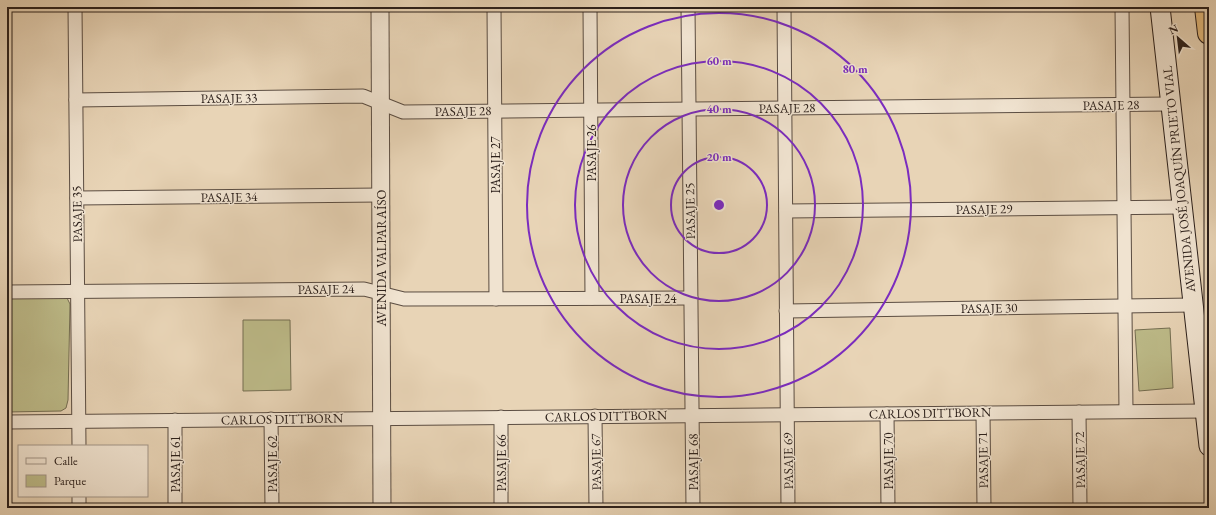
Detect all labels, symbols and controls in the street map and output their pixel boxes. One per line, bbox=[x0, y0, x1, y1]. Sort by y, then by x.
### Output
north arrow bbox=[1158, 18, 1198, 58]
text: N bbox=[1166, 21, 1181, 37]
text: 60 m bbox=[706, 53, 732, 69]
text: 80 m bbox=[842, 61, 868, 77]
street label: AVENIDA JOSÉ JOAQUÍN PRIETO VIAL bbox=[1159, 65, 1199, 294]
street label: PASAJE 33 bbox=[200, 89, 258, 107]
street label: PASAJE 28 bbox=[1082, 96, 1140, 114]
street label: PASAJE 28 bbox=[758, 99, 816, 117]
text: 40 m bbox=[706, 101, 732, 117]
street label: PASAJE 28 bbox=[434, 102, 492, 120]
street label: PASAJE 26 bbox=[583, 125, 600, 181]
street label: PASAJE 27 bbox=[487, 136, 504, 193]
text: 20 m bbox=[706, 149, 732, 165]
street label: PASAJE 25 bbox=[681, 182, 699, 240]
street label: PASAJE 35 bbox=[68, 185, 86, 243]
street label: PASAJE 34 bbox=[200, 188, 258, 206]
street label: AVENIDA VALPARAÍSO bbox=[373, 190, 390, 327]
centre of rings bbox=[712, 198, 726, 212]
street label: PASAJE 29 bbox=[955, 200, 1013, 218]
street label: PASAJE 24 bbox=[297, 280, 355, 298]
street label: PASAJE 24 bbox=[620, 290, 677, 307]
street label: PASAJE 30 bbox=[960, 299, 1018, 317]
street label: CARLOS DITTBORN bbox=[869, 403, 992, 423]
street label: CARLOS DITTBORN bbox=[545, 406, 668, 426]
street label: CARLOS DITTBORN bbox=[221, 409, 344, 429]
street label: PASAJE 71 bbox=[974, 431, 992, 489]
street label: PASAJE 72 bbox=[1071, 431, 1089, 489]
street label: PASAJE 69 bbox=[779, 432, 797, 490]
street label: PASAJE 67 bbox=[587, 433, 605, 491]
street label: PASAJE 70 bbox=[880, 433, 897, 489]
street label: PASAJE 68 bbox=[685, 434, 702, 490]
street label: PASAJE 62 bbox=[264, 435, 281, 492]
street label: PASAJE 66 bbox=[493, 435, 510, 491]
street label: PASAJE 61 bbox=[167, 436, 184, 492]
legend bbox=[18, 445, 148, 497]
text: Calle bbox=[54, 453, 78, 469]
text: Parque bbox=[54, 473, 86, 489]

